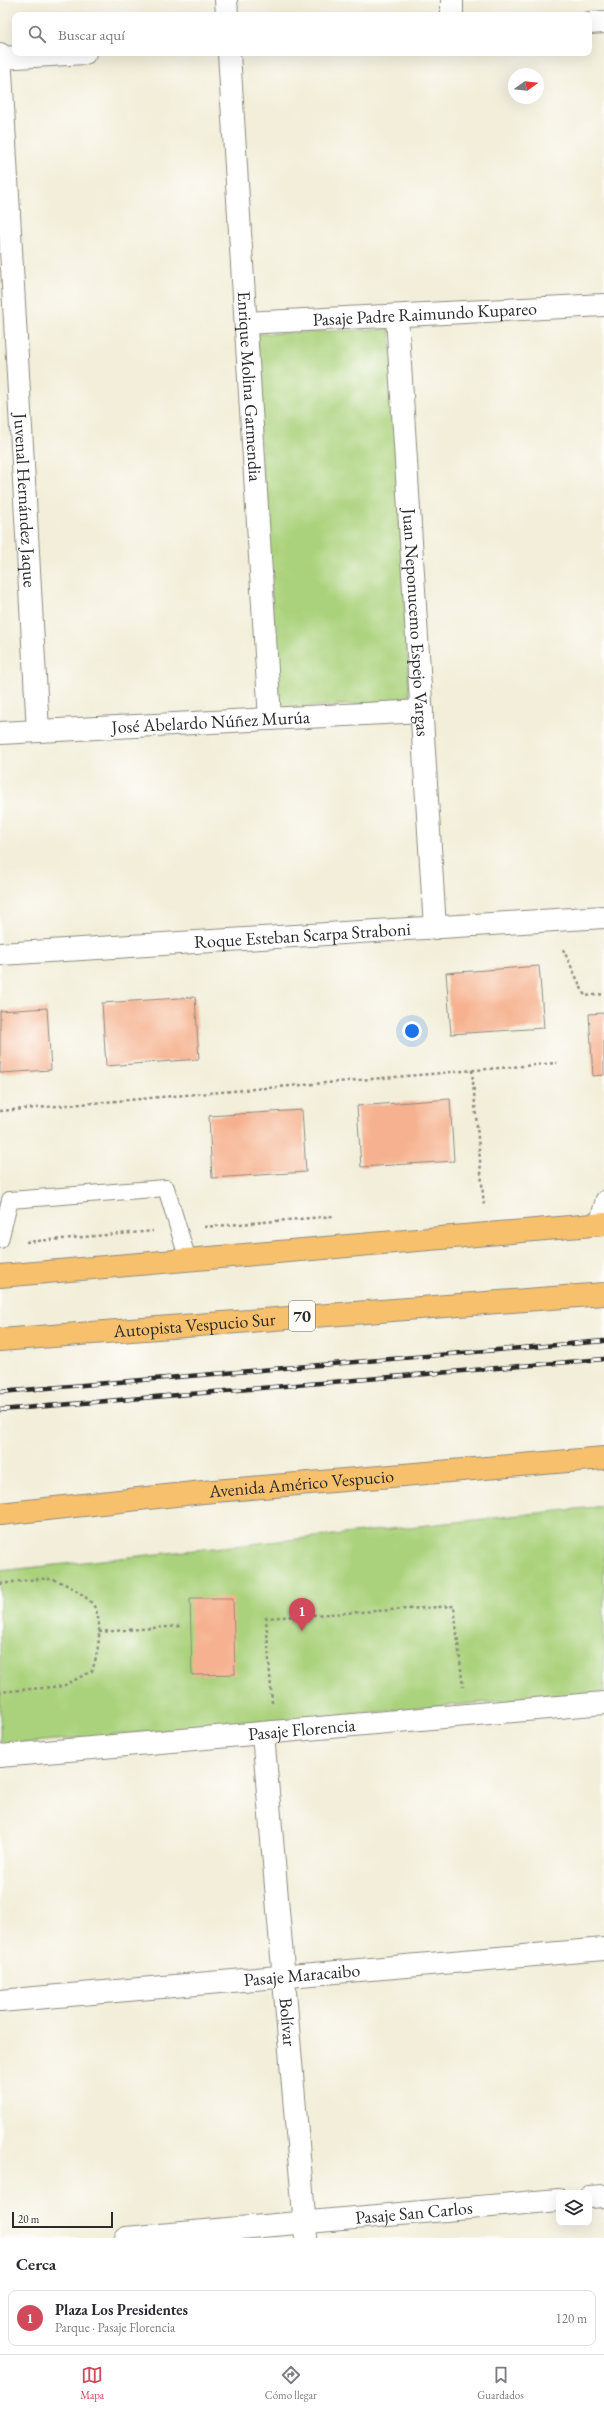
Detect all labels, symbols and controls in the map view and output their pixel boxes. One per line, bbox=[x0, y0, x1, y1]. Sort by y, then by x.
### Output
search box bbox=[12, 12, 592, 56]
icon: search bbox=[26, 23, 48, 45]
text: Buscar aquí bbox=[58, 25, 125, 44]
north arrow bbox=[508, 68, 544, 104]
street label: Enrique Molina Garmendia bbox=[233, 290, 267, 483]
street label: Pasaje Padre Raimundo Kupareo bbox=[312, 296, 538, 331]
street label: Juvenal Hernández Jaque bbox=[9, 411, 42, 588]
street label: Juan Neponucemo Espejo Vargas bbox=[398, 506, 435, 737]
street label: José Abelardo Núñez Murúa bbox=[109, 705, 311, 738]
street label: Roque Esteban Scarpa Straboni bbox=[193, 917, 412, 953]
your location bbox=[402, 1021, 422, 1041]
road number: 70 bbox=[289, 1301, 315, 1331]
street label: Autopista Vespucio Sur bbox=[111, 1307, 276, 1342]
street label: Avenida Américo Vespucio bbox=[207, 1464, 395, 1503]
pin: 1 bbox=[289, 1598, 315, 1631]
street label: Pasaje Florencia bbox=[247, 1713, 357, 1745]
street label: Pasaje Maracaibo bbox=[243, 1958, 361, 1991]
street label: Bolívar bbox=[275, 1997, 302, 2047]
map controls bbox=[556, 2190, 592, 2226]
button: layers bbox=[556, 2190, 592, 2226]
street label: Pasaje San Carlos bbox=[354, 2196, 474, 2229]
scale bar bbox=[12, 2210, 113, 2229]
text: 20 m bbox=[18, 2212, 39, 2226]
text: Cerca bbox=[16, 2253, 56, 2275]
text: Plaza Los Presidentes bbox=[55, 2300, 188, 2319]
text: 1 bbox=[27, 2310, 33, 2327]
text: 120 m bbox=[556, 2310, 587, 2327]
text: Parque · Pasaje Florencia bbox=[55, 2319, 175, 2336]
tab: Mapa bbox=[80, 2364, 104, 2402]
tab: Cómo llegar bbox=[265, 2364, 317, 2402]
tab: Guardados bbox=[477, 2364, 524, 2402]

